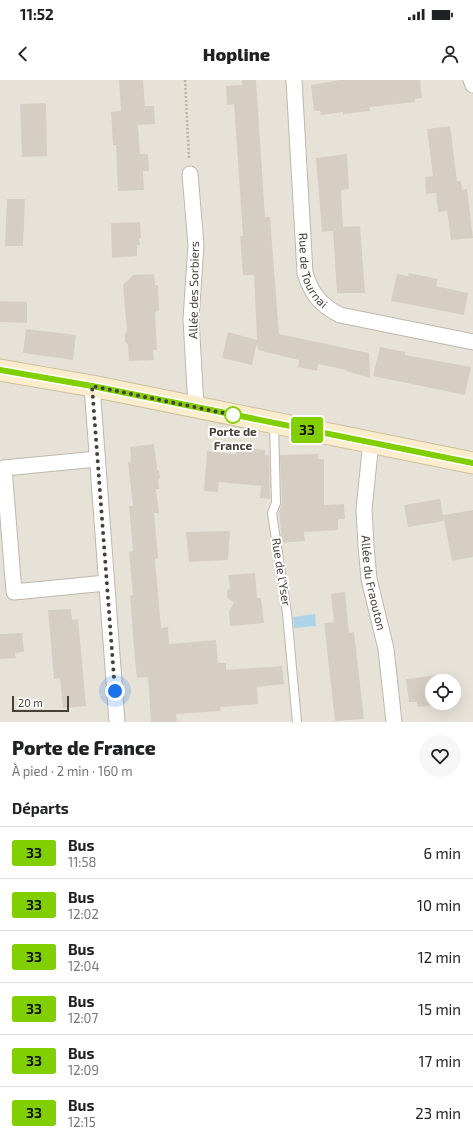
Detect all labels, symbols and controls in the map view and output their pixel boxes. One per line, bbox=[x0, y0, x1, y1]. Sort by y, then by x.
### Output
text: 11:52 bbox=[20, 5, 54, 23]
icon: back bbox=[12, 43, 34, 65]
text: Hopline bbox=[203, 43, 270, 65]
icon: person bbox=[439, 43, 461, 65]
street label: Rue de Tournai bbox=[297, 232, 331, 311]
street label: Allée des Sorbiers bbox=[185, 241, 201, 339]
marker: Porte de France bbox=[224, 406, 242, 424]
line badge: 33 bbox=[289, 417, 325, 443]
text: 33 bbox=[299, 421, 315, 438]
place label: Porte de France bbox=[209, 424, 257, 452]
street label: Allée du Fraouton bbox=[359, 535, 389, 632]
street label: Rue de l'Yser bbox=[270, 537, 294, 607]
map controls bbox=[425, 674, 461, 710]
button: locate bbox=[425, 674, 461, 710]
your location bbox=[105, 681, 125, 701]
scale bar bbox=[12, 694, 69, 713]
text: 20 m bbox=[18, 696, 43, 709]
button: heart bbox=[419, 735, 461, 777]
text: Porte de France bbox=[12, 736, 156, 759]
text: À pied · 2 min · 160 m bbox=[12, 763, 133, 779]
text: Départs bbox=[12, 799, 69, 817]
text: Bus bbox=[68, 836, 94, 854]
text: 33 bbox=[26, 844, 42, 861]
text: 6 min bbox=[423, 844, 461, 862]
text: 11:58 bbox=[68, 854, 96, 870]
text: Bus bbox=[68, 888, 94, 906]
text: 33 bbox=[26, 896, 42, 913]
text: 10 min bbox=[417, 896, 461, 914]
text: 12:02 bbox=[68, 906, 99, 922]
text: Bus bbox=[68, 940, 94, 958]
text: 33 bbox=[26, 948, 42, 965]
text: 12 min bbox=[418, 948, 461, 966]
text: 12:04 bbox=[68, 958, 99, 974]
text: Bus bbox=[68, 992, 94, 1010]
text: 33 bbox=[26, 1000, 42, 1017]
text: 15 min bbox=[418, 1000, 461, 1018]
text: 12:07 bbox=[68, 1010, 98, 1026]
text: Bus bbox=[68, 1044, 94, 1062]
text: 33 bbox=[26, 1052, 42, 1069]
text: 17 min bbox=[418, 1052, 461, 1070]
text: 12:09 bbox=[68, 1062, 99, 1078]
text: Bus bbox=[68, 1096, 94, 1114]
text: 33 bbox=[26, 1104, 42, 1121]
text: 23 min bbox=[415, 1104, 461, 1122]
text: 12:15 bbox=[68, 1114, 96, 1130]

